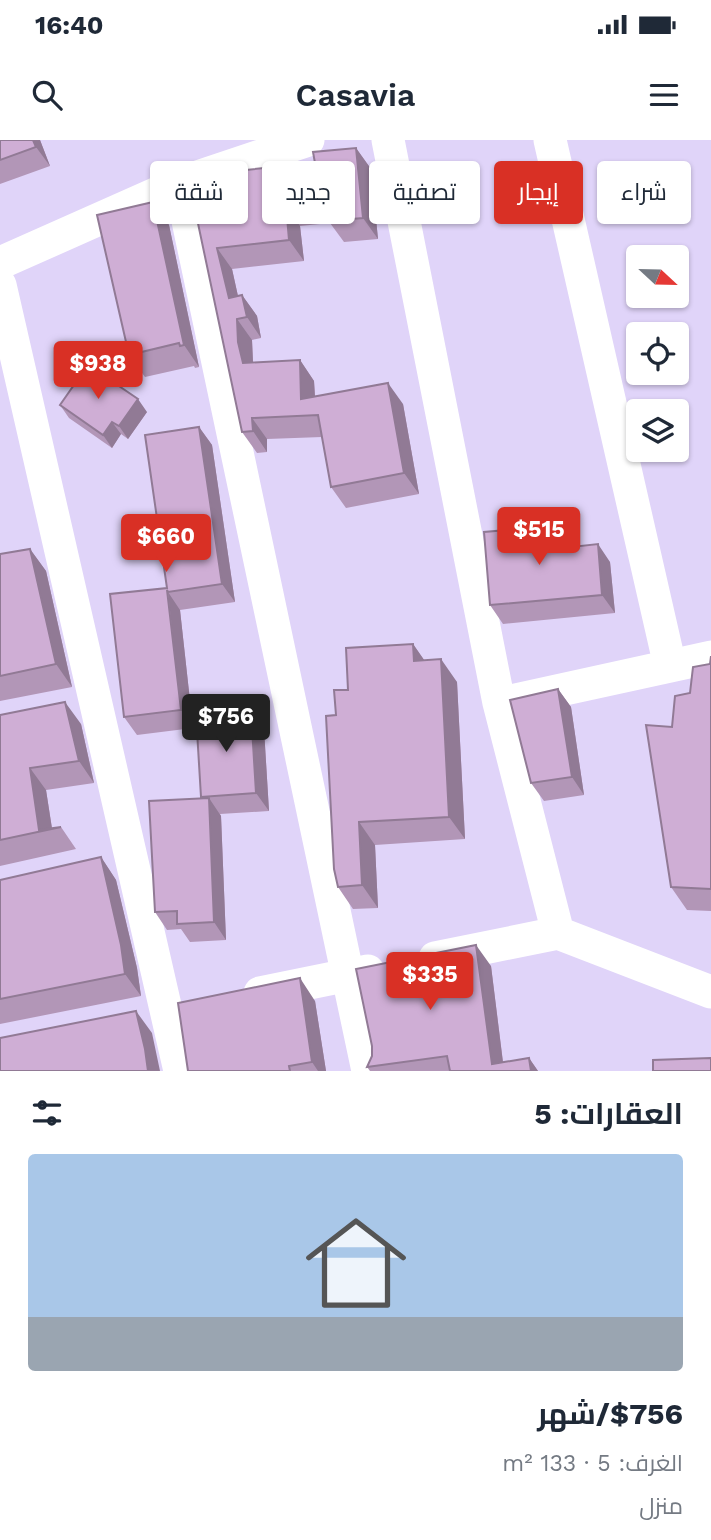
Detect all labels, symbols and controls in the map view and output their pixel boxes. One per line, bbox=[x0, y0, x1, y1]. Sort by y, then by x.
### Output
text: 16:40 bbox=[35, 10, 104, 40]
icon: search bbox=[28, 76, 66, 114]
text: Casavia bbox=[296, 76, 415, 114]
icon: menu bbox=[645, 76, 683, 114]
chip: شقة bbox=[150, 161, 248, 224]
chip: جديد bbox=[262, 161, 355, 224]
chip: تصفية bbox=[369, 161, 480, 224]
chip: إيجار bbox=[494, 161, 583, 224]
chip: شراء bbox=[597, 161, 691, 224]
north arrow bbox=[626, 245, 690, 308]
map controls bbox=[626, 245, 689, 462]
button: locate bbox=[626, 322, 689, 385]
pin: $938 bbox=[57, 342, 139, 401]
text: $938 bbox=[70, 350, 126, 377]
button: layers bbox=[626, 399, 689, 462]
pin: $515 bbox=[498, 508, 580, 567]
pin: $660 bbox=[125, 514, 207, 574]
text: $515 bbox=[513, 516, 565, 543]
text: $660 bbox=[137, 523, 195, 550]
pin: $756 bbox=[185, 694, 267, 754]
text: $756 bbox=[198, 703, 254, 730]
pin: $335 bbox=[389, 952, 471, 1012]
text: $335 bbox=[402, 961, 458, 988]
icon: filters bbox=[28, 1094, 66, 1132]
text: العقارات: 5 bbox=[534, 1096, 683, 1131]
icon: home bbox=[293, 1200, 419, 1326]
text: $756/شهر bbox=[537, 1396, 683, 1431]
text: الغرف: 5 · 133 m² bbox=[502, 1450, 683, 1477]
text: منزل bbox=[639, 1493, 683, 1520]

